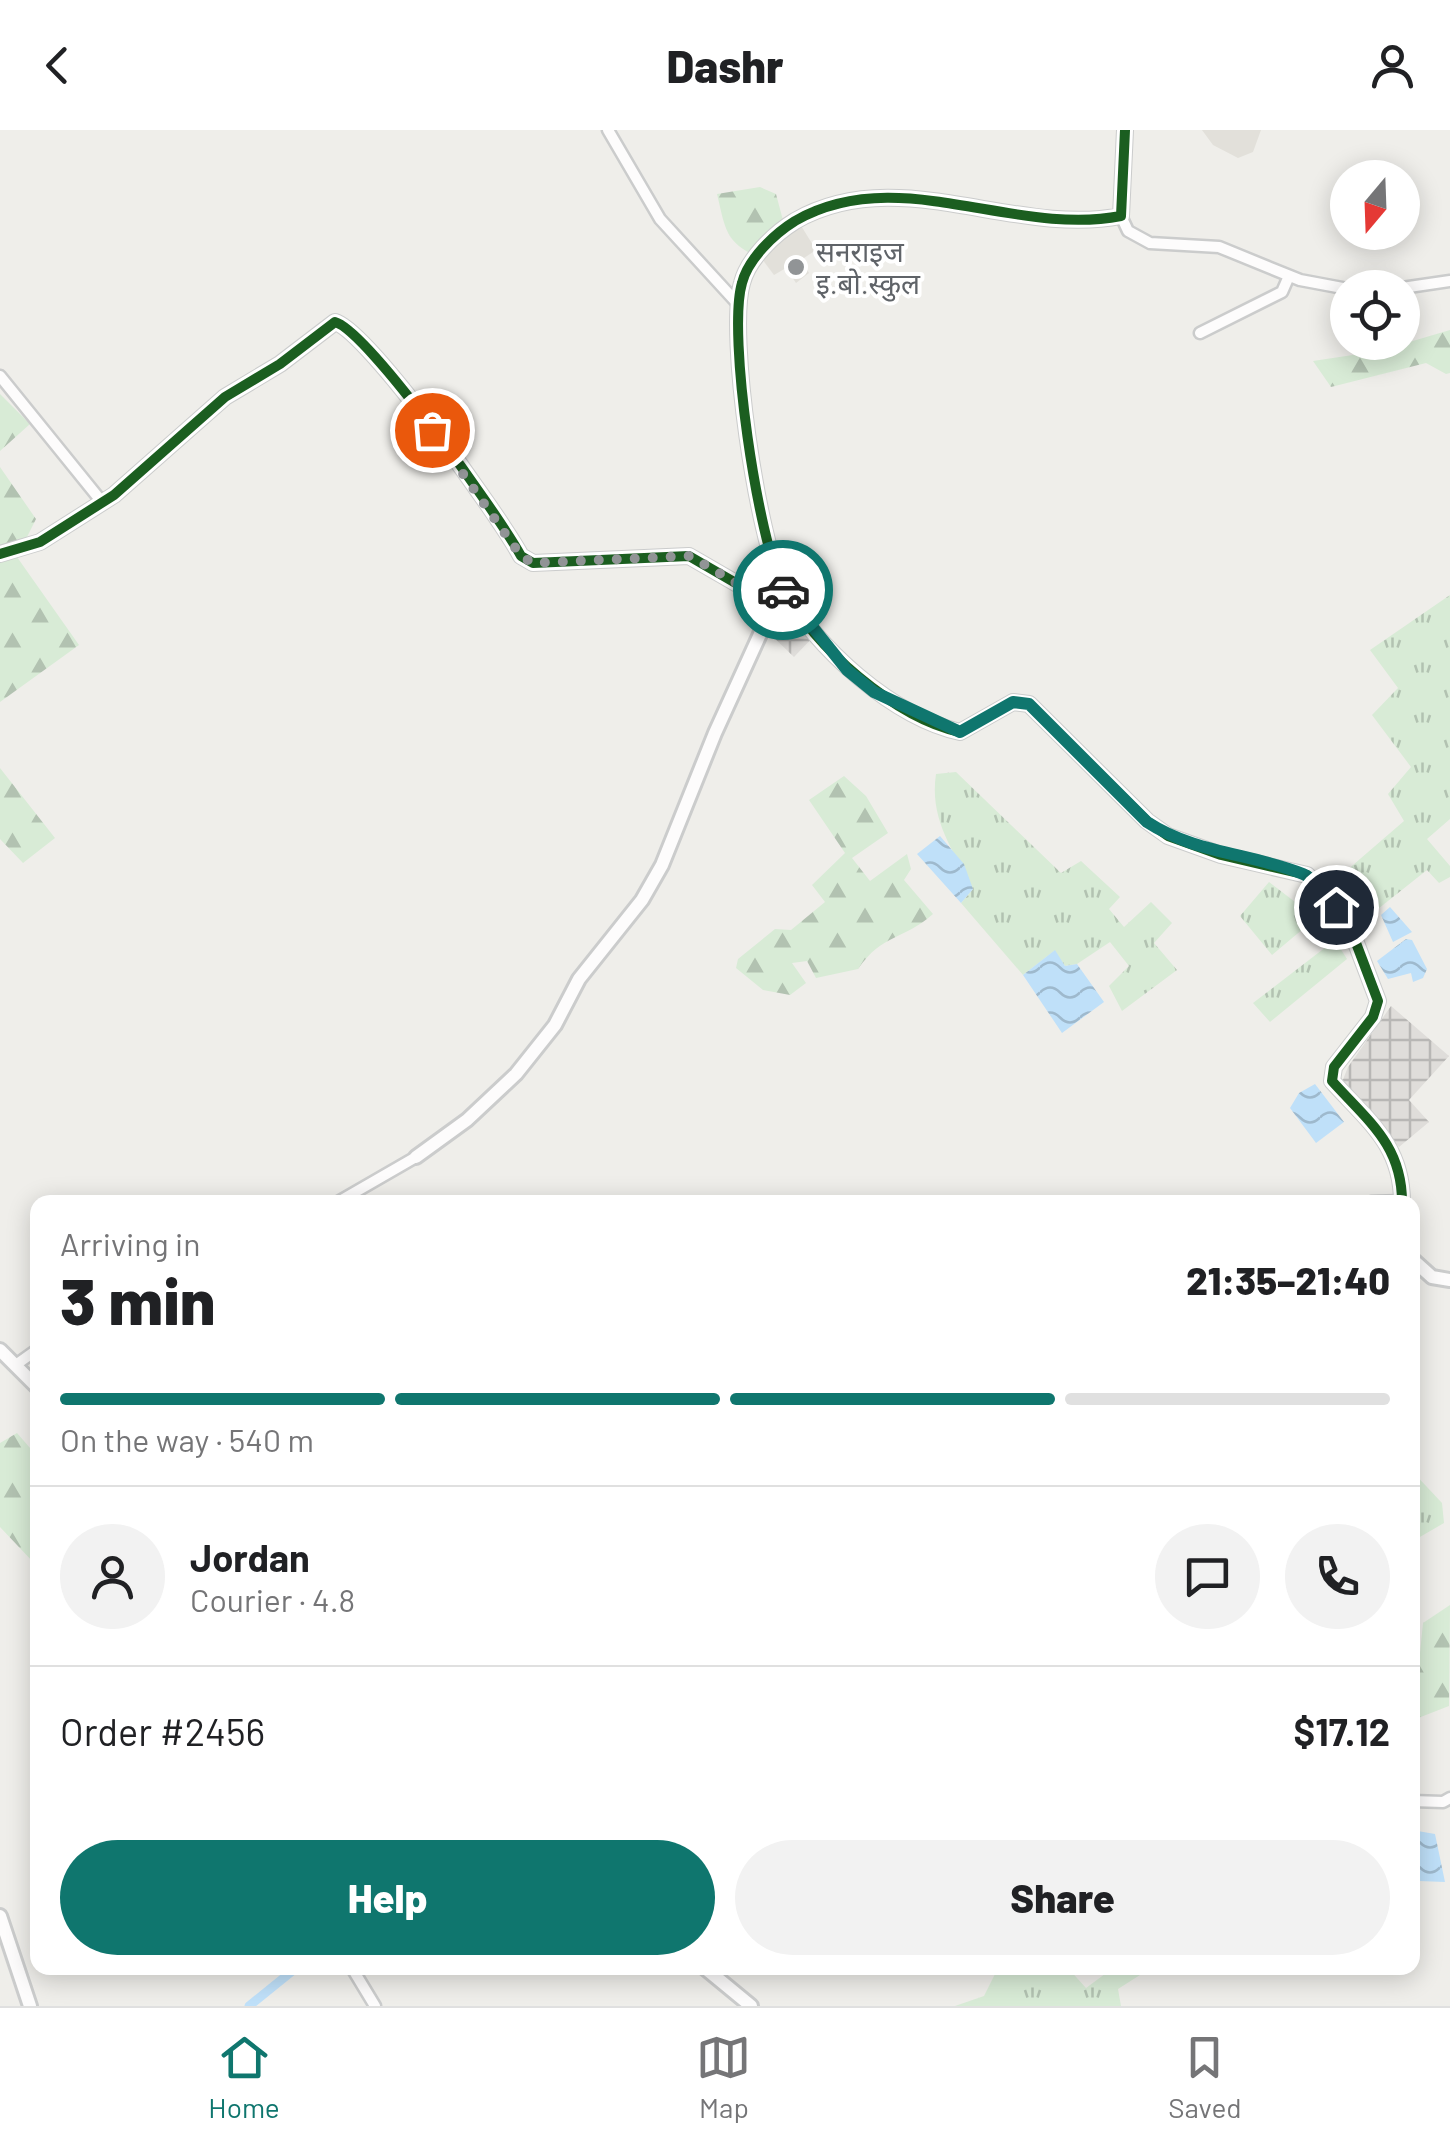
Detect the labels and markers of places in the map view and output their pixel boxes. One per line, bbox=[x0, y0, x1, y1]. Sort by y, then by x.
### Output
place label: सनराइज इ.बाे.स्कुल bbox=[816, 234, 921, 302]
marker: सनराइज इ.बाे.स्कुल bbox=[785, 256, 807, 278]
pin bbox=[390, 388, 475, 473]
pin bbox=[1294, 865, 1379, 950]

